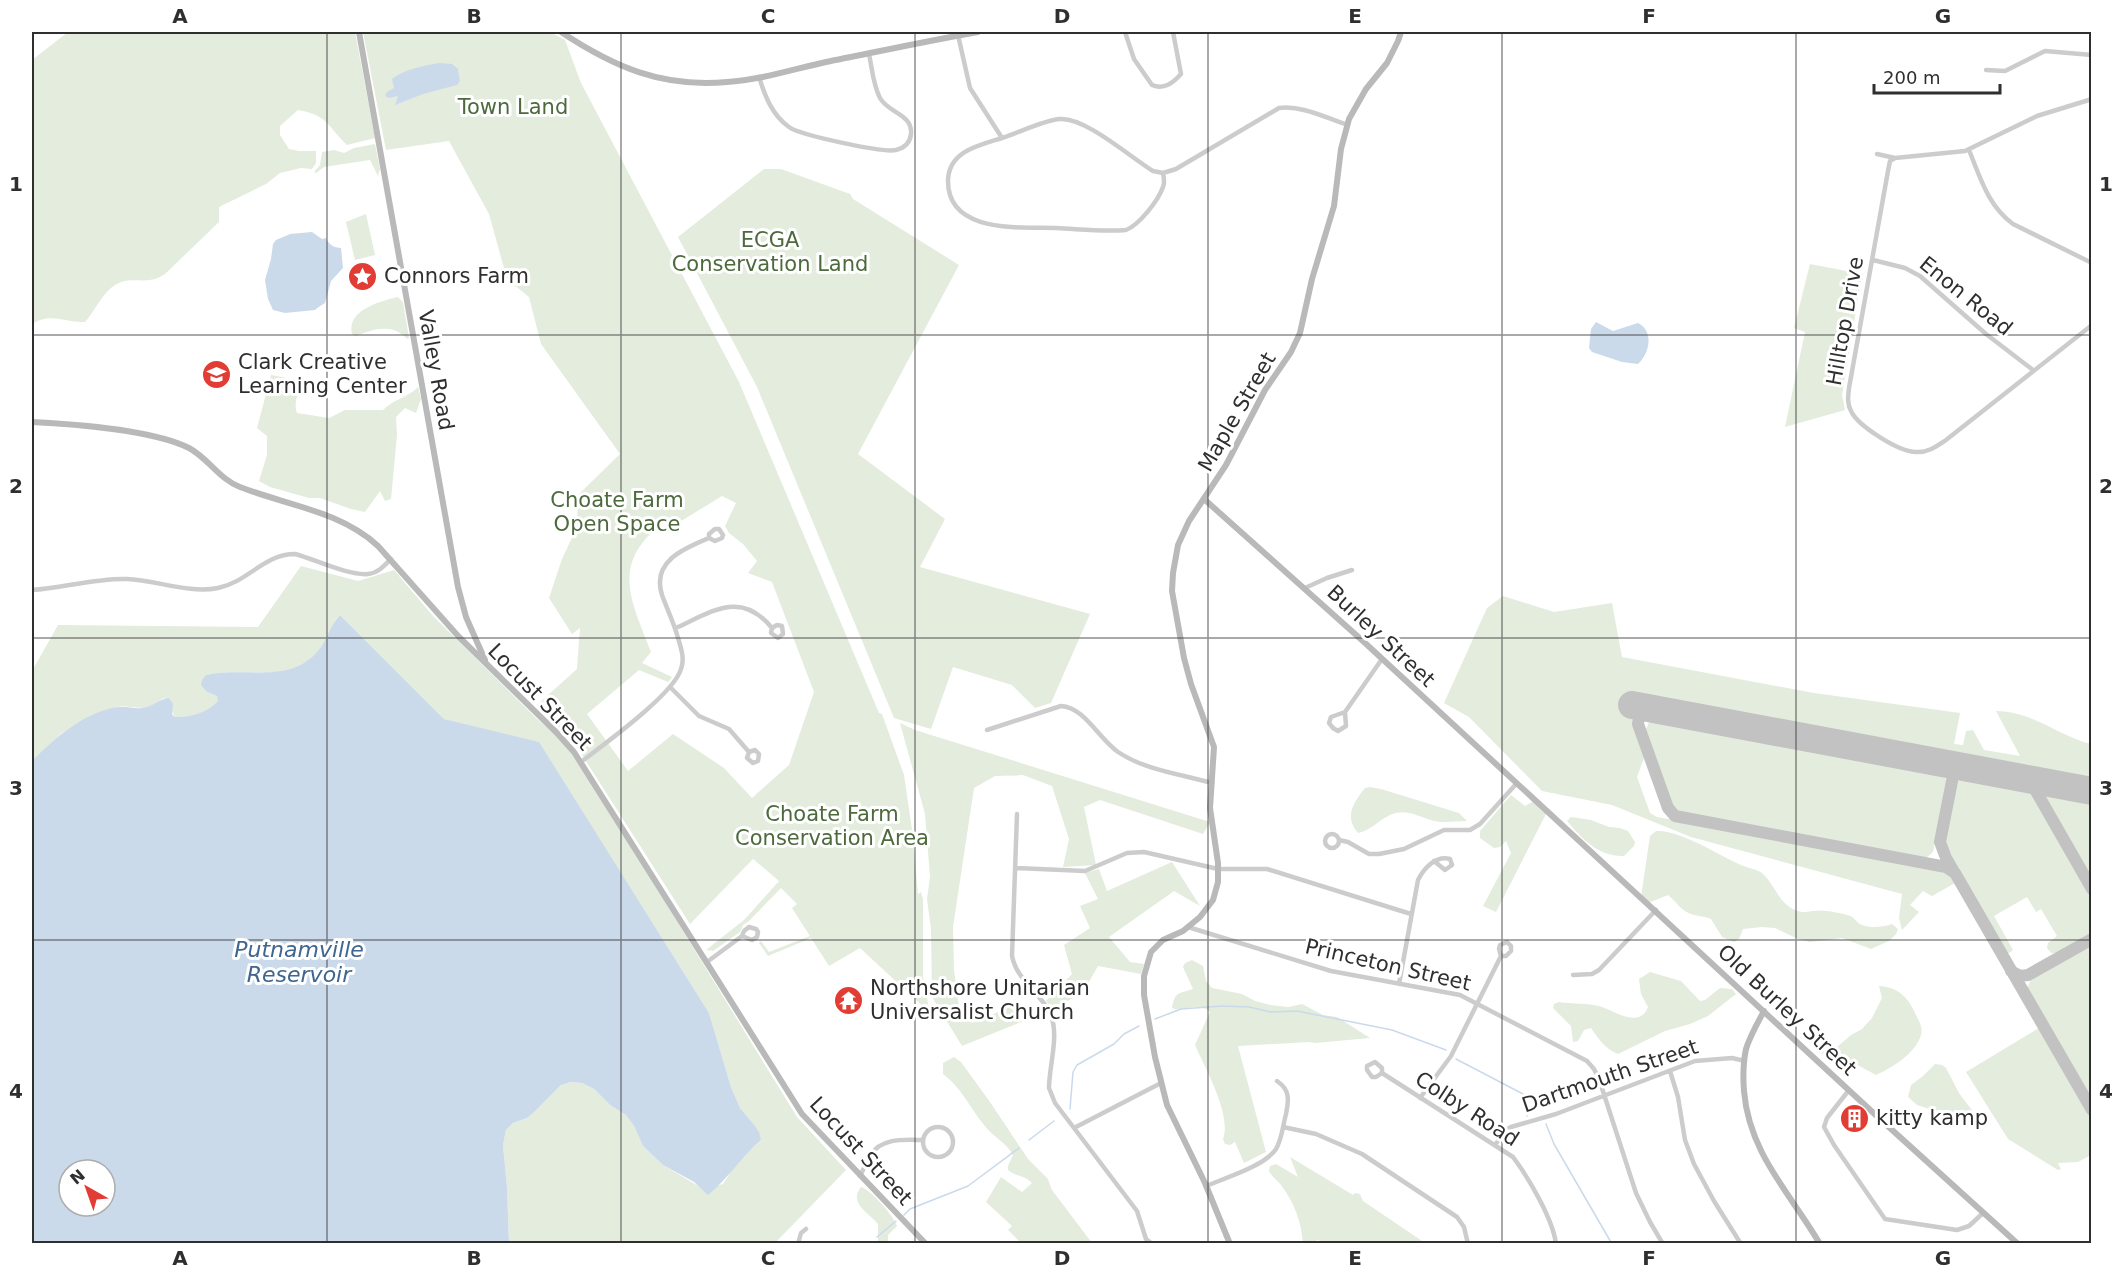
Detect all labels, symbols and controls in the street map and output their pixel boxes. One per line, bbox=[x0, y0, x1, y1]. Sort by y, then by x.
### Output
text: A bbox=[172, 4, 188, 28]
text: B bbox=[466, 4, 482, 28]
text: C bbox=[761, 4, 775, 28]
text: D bbox=[1054, 4, 1070, 28]
text: E bbox=[1348, 4, 1362, 28]
text: F bbox=[1642, 4, 1656, 28]
text: G bbox=[1935, 4, 1951, 28]
scale bar bbox=[1874, 57, 2000, 95]
text: 200 m bbox=[1883, 67, 1941, 88]
park label: Town Land bbox=[457, 95, 568, 119]
text: 1 bbox=[9, 172, 23, 196]
text: 1 bbox=[2099, 172, 2113, 196]
park label: ECGA Conservation Land bbox=[672, 228, 868, 276]
street label: Enon Road bbox=[1915, 251, 2017, 341]
street label: Hilltop Drive bbox=[1822, 255, 1868, 387]
place icon: Connors Farm bbox=[347, 260, 379, 292]
place label: Connors Farm bbox=[384, 264, 529, 288]
street label: Valley Road bbox=[414, 308, 458, 432]
street label: Maple Street bbox=[1193, 348, 1281, 476]
place label: Clark Creative Learning Center bbox=[238, 350, 407, 398]
school or university icon: Clark Creative Learning Center bbox=[201, 358, 233, 390]
text: 2 bbox=[9, 474, 23, 498]
text: 2 bbox=[2099, 474, 2113, 498]
park label: Choate Farm Open Space bbox=[550, 488, 684, 536]
street label: Burley Street bbox=[1322, 580, 1440, 692]
street label: Locust Street bbox=[483, 639, 597, 755]
text: 3 bbox=[9, 776, 23, 800]
text: 3 bbox=[2099, 776, 2113, 800]
park label: Choate Farm Conservation Area bbox=[735, 802, 929, 850]
street label: Princeton Street bbox=[1303, 934, 1473, 996]
water label: Putnamville Reservoir bbox=[234, 937, 364, 987]
street label: Old Burley Street bbox=[1713, 940, 1861, 1080]
place label: Northshore Unitarian Universalist Church bbox=[870, 976, 1090, 1024]
temple icon: Northshore Unitarian Universalist Church bbox=[833, 984, 865, 1016]
street label: Dartmouth Street bbox=[1519, 1035, 1701, 1117]
street label: Colby Road bbox=[1411, 1067, 1523, 1151]
text: 4 bbox=[9, 1079, 23, 1103]
text: 4 bbox=[2099, 1079, 2113, 1103]
street label: Locust Street bbox=[805, 1092, 917, 1210]
building icon: kitty kamp bbox=[1839, 1102, 1871, 1134]
place label: kitty kamp bbox=[1876, 1106, 1988, 1130]
north arrow bbox=[57, 1158, 117, 1218]
text: N bbox=[66, 1165, 89, 1188]
text: A bbox=[172, 1246, 188, 1270]
text: B bbox=[466, 1246, 482, 1270]
text: C bbox=[761, 1246, 775, 1270]
text: D bbox=[1054, 1246, 1070, 1270]
text: E bbox=[1348, 1246, 1362, 1270]
text: F bbox=[1642, 1246, 1656, 1270]
text: G bbox=[1935, 1246, 1951, 1270]

